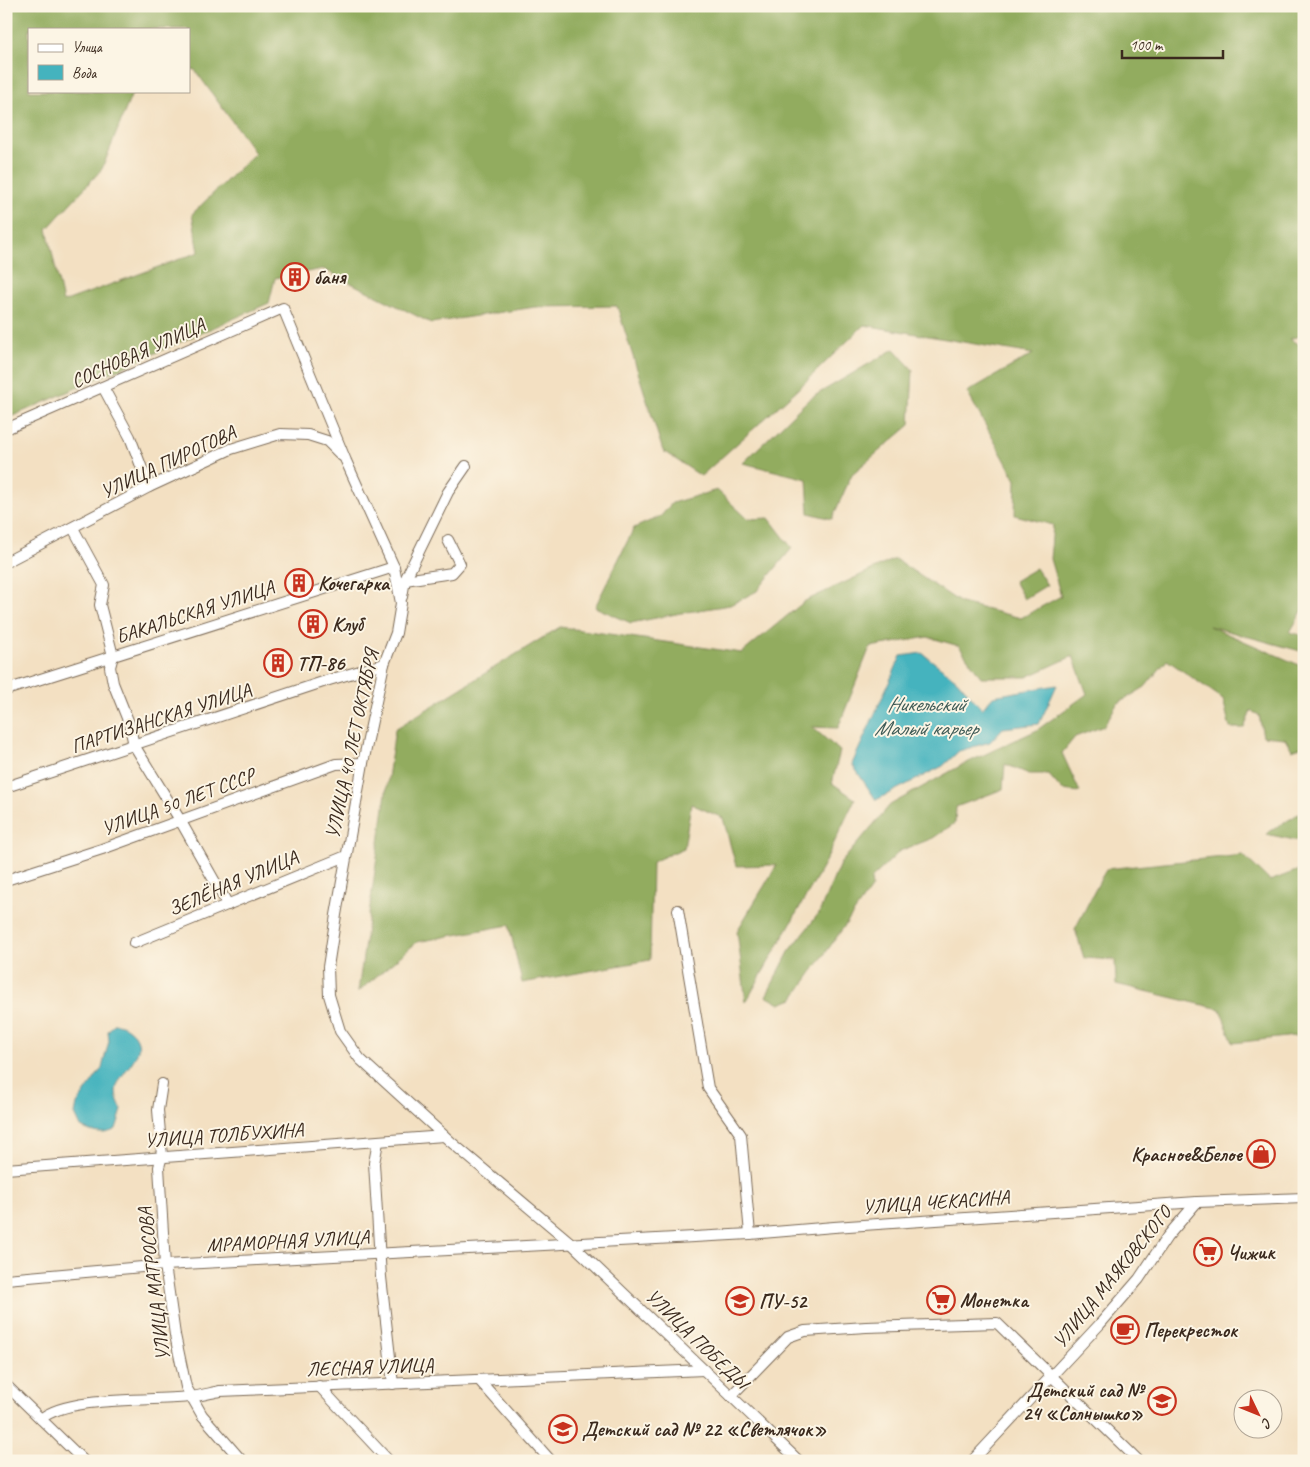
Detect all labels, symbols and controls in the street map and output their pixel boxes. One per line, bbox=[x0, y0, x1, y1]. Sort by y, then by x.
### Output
legend bbox=[28, 28, 190, 92]
scale bar bbox=[1122, 28, 1224, 60]
text: 100 m bbox=[1130, 36, 1164, 55]
text: Улица bbox=[72, 38, 103, 57]
text: Вода bbox=[72, 64, 97, 83]
building icon: баня bbox=[280, 262, 310, 292]
place label: баня bbox=[314, 265, 347, 290]
street label: СОСНОВАЯ УЛИЦА bbox=[67, 312, 210, 394]
street label: УЛИЦА ПИРОГОВА bbox=[96, 419, 240, 504]
building icon: Кочегарка bbox=[284, 568, 314, 598]
place label: Кочегарка bbox=[318, 571, 391, 596]
street label: БАКАЛЬСКАЯ УЛИЦА bbox=[113, 574, 278, 649]
building icon: Клуб bbox=[298, 609, 328, 639]
place label: Клуб bbox=[332, 612, 367, 637]
street label: УЛИЦА 40 ЛЕТ ОКТЯБРЯ bbox=[320, 644, 385, 841]
building icon: ТП-86 bbox=[263, 648, 293, 678]
place label: ТП-86 bbox=[297, 651, 346, 676]
street label: ПАРТИЗАНСКАЯ УЛИЦА bbox=[68, 677, 255, 759]
water label: Никельский Малый карьер bbox=[874, 691, 981, 741]
street label: УЛИЦА 50 ЛЕТ СССР bbox=[98, 762, 260, 841]
street label: ЗЕЛЁНАЯ УЛИЦА bbox=[164, 844, 302, 922]
street label: УЛИЦА ТОЛБУХИНА bbox=[144, 1117, 305, 1153]
shop icon: Красное&Белое bbox=[1246, 1139, 1276, 1169]
place label: Красное&Белое bbox=[1131, 1142, 1243, 1167]
street label: УЛИЦА ЧЕКАСИНА bbox=[862, 1184, 1011, 1220]
street label: УЛИЦА МАЯКОВСКОГО bbox=[1047, 1199, 1178, 1353]
street label: УЛИЦА МАТРОСОВА bbox=[132, 1205, 176, 1362]
street label: МРАМОРНАЯ УЛИЦА bbox=[206, 1224, 371, 1258]
supermarket icon: Чижик bbox=[1193, 1237, 1223, 1267]
place label: Чижик bbox=[1227, 1240, 1277, 1265]
street label: УЛИЦА ПОБЕДЫ bbox=[640, 1284, 756, 1397]
supermarket icon: Монетка bbox=[926, 1285, 956, 1315]
school or university icon: ПУ-52 bbox=[725, 1286, 755, 1316]
place label: Монетка bbox=[960, 1288, 1030, 1313]
place label: ПУ-52 bbox=[759, 1289, 808, 1314]
cafe icon: Перекресток bbox=[1110, 1315, 1140, 1345]
place label: Перекресток bbox=[1144, 1318, 1239, 1343]
street label: ЛЕСНАЯ УЛИЦА bbox=[306, 1352, 435, 1382]
place label: Детский сад № 24 «Солнышко» bbox=[1023, 1378, 1146, 1426]
school or university icon: Детский сад № 24 «Солнышко» bbox=[1147, 1386, 1177, 1416]
north arrow bbox=[1232, 1390, 1282, 1440]
school or university icon: Детский сад № 22 «Светлячок» bbox=[548, 1414, 578, 1444]
text: С bbox=[1257, 1414, 1276, 1432]
place label: Детский сад № 22 «Светлячок» bbox=[582, 1417, 827, 1442]

